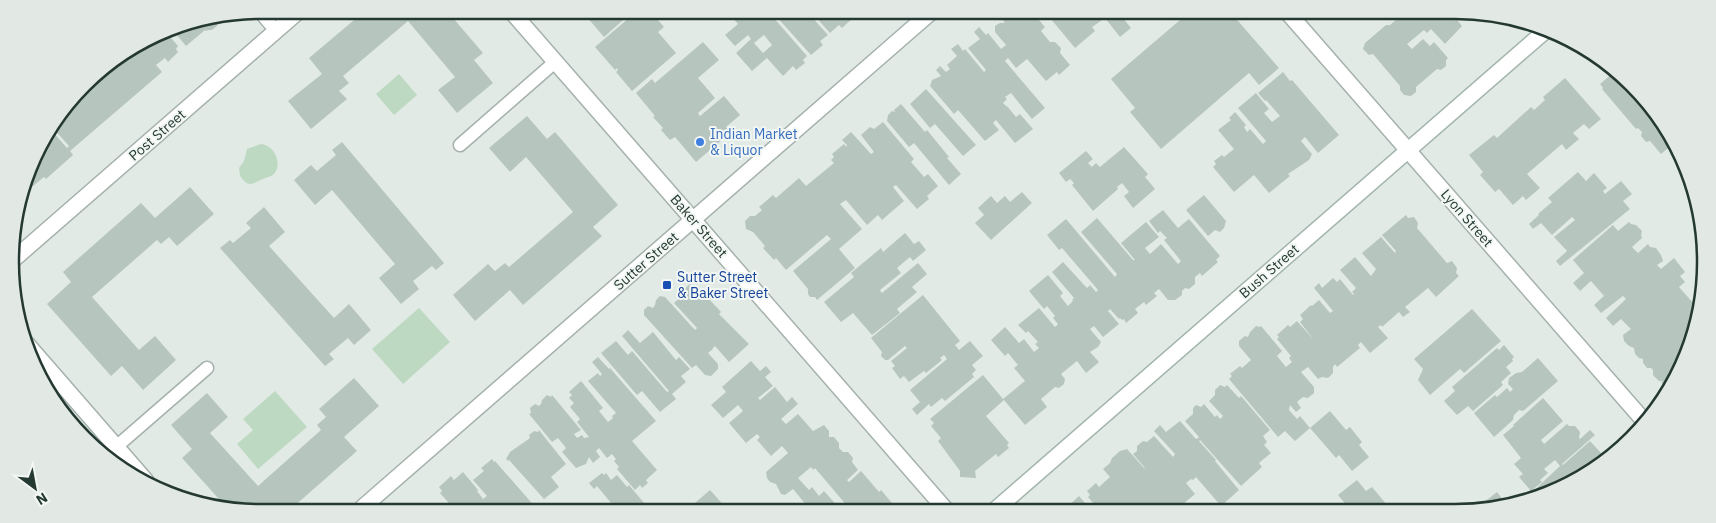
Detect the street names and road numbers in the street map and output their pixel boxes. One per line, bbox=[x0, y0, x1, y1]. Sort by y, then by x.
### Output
street label: Post Street bbox=[125, 105, 189, 165]
street label: Lyon Street bbox=[1437, 185, 1497, 251]
street label: Baker Street bbox=[667, 191, 732, 262]
street label: Sutter Street bbox=[610, 228, 682, 294]
street label: Bush Street bbox=[1235, 240, 1303, 302]

